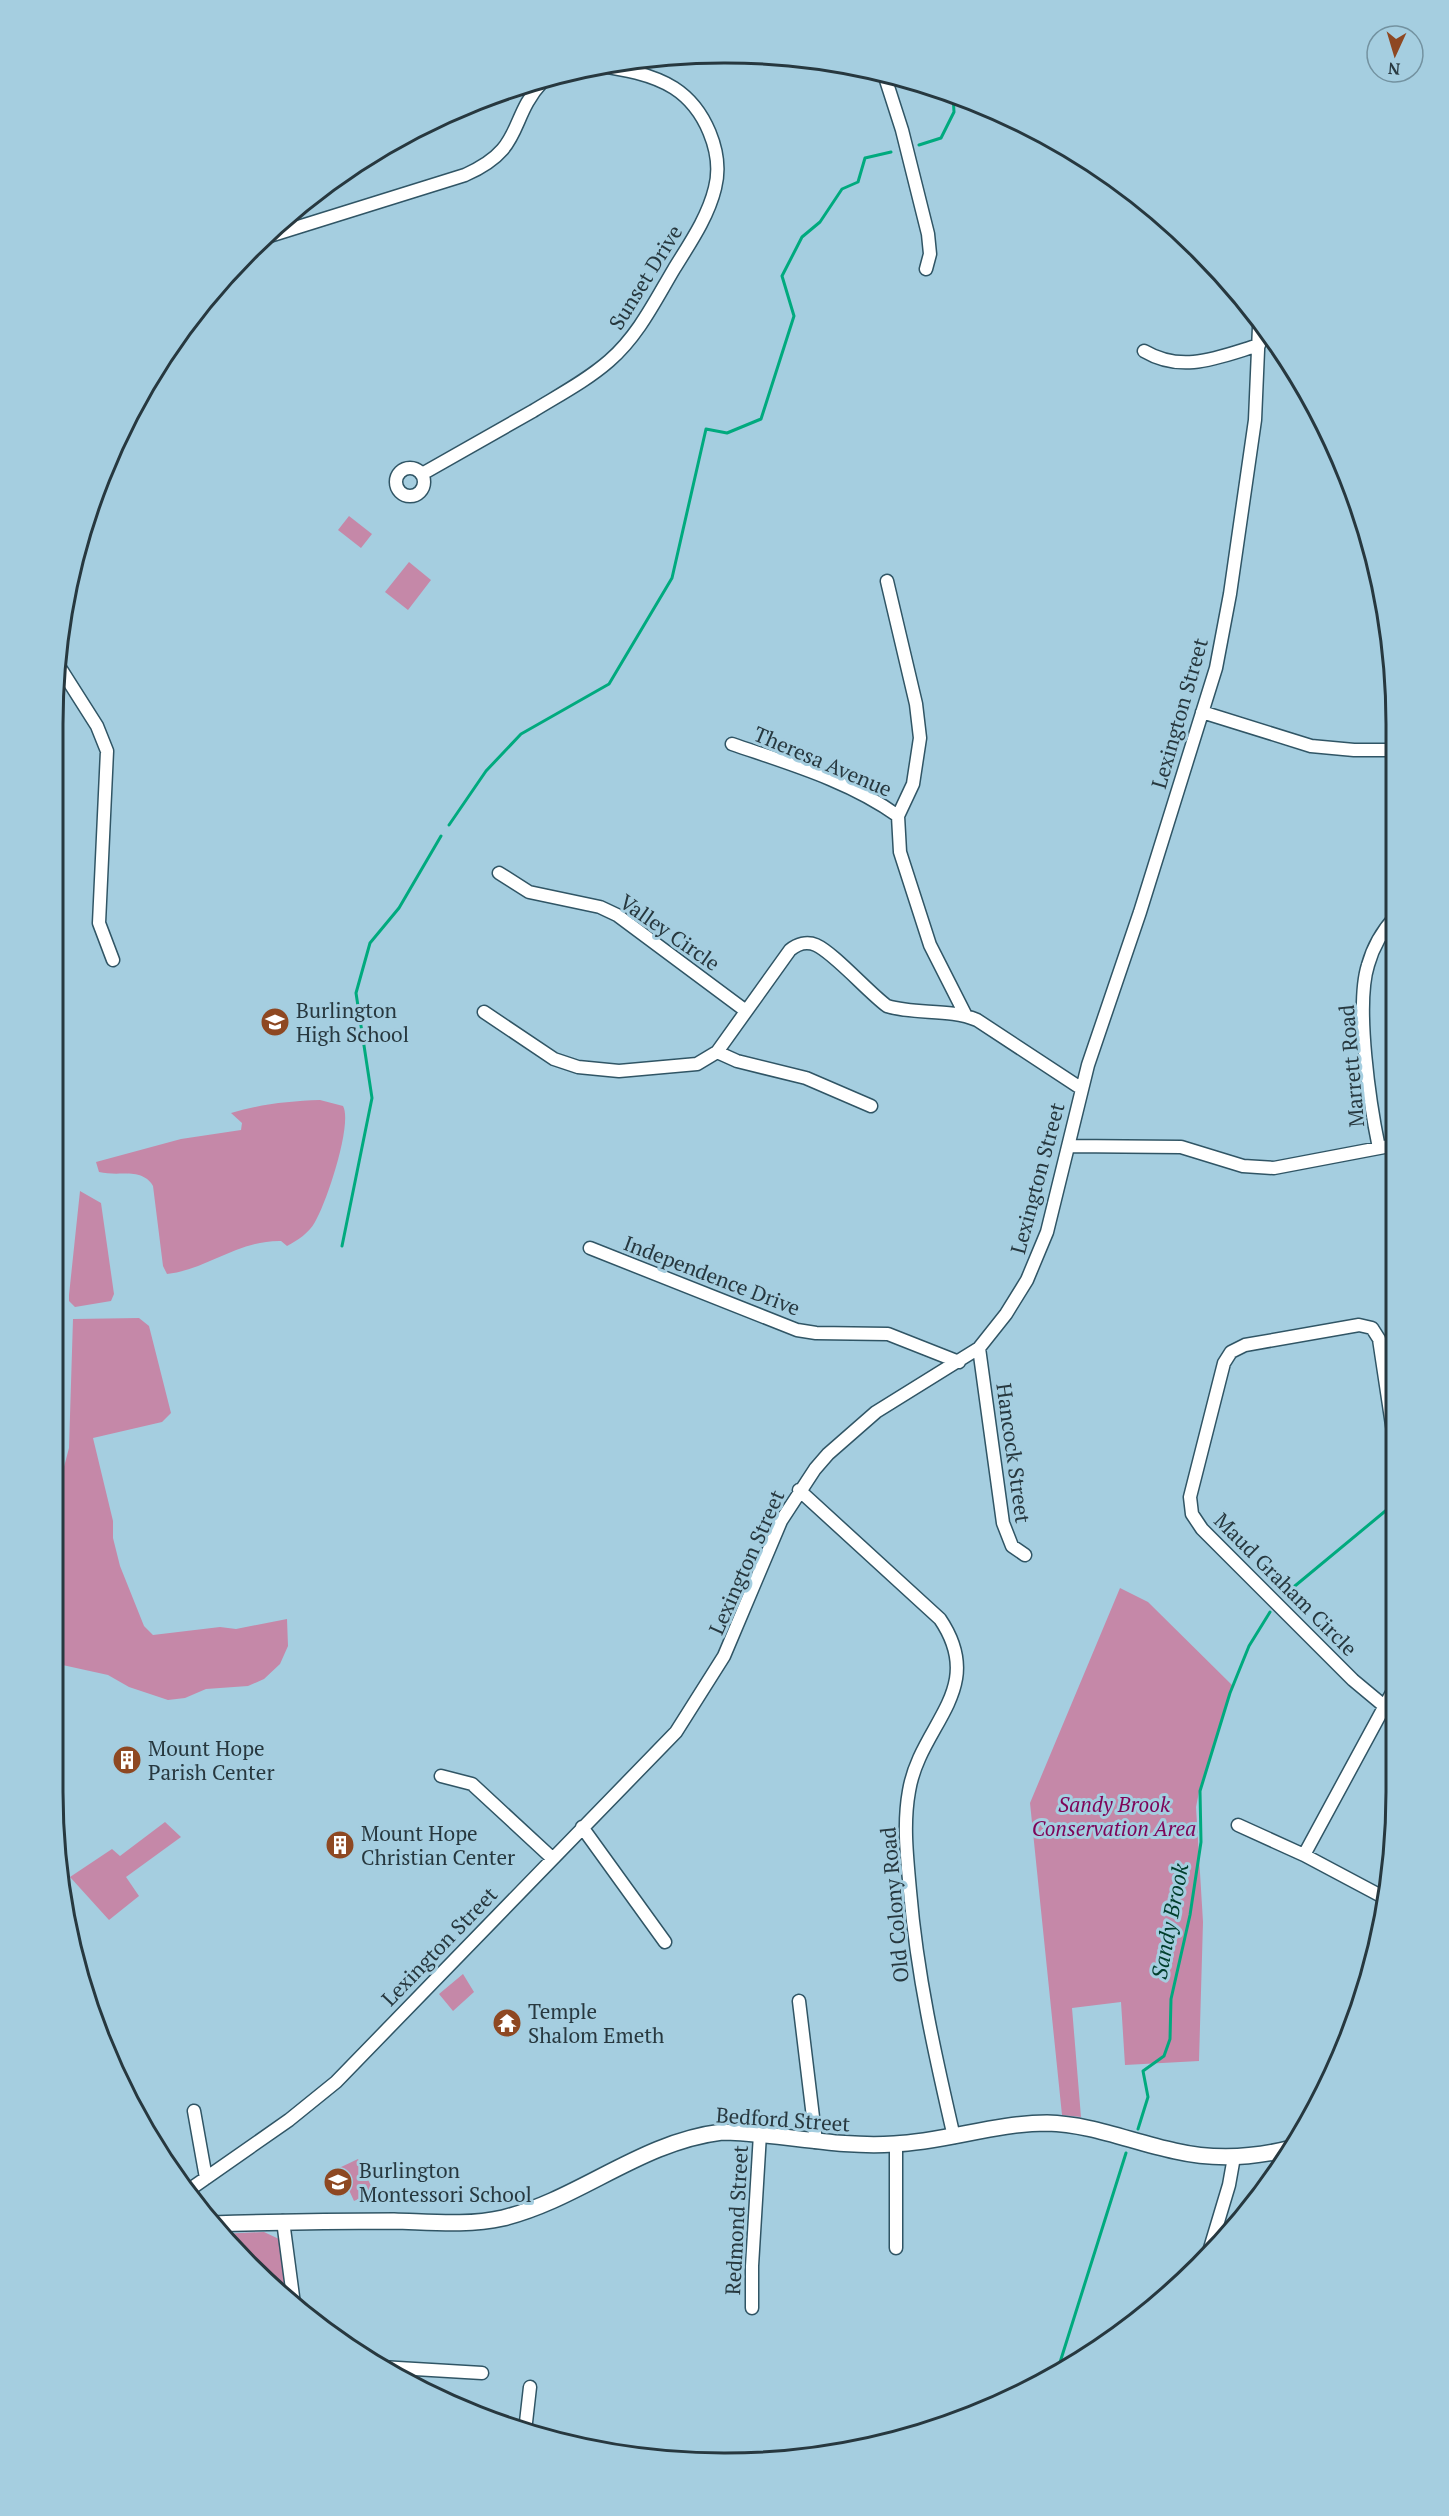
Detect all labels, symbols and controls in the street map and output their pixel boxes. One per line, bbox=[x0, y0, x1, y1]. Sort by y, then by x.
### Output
north arrow bbox=[1365, 24, 1425, 84]
text: N bbox=[1387, 58, 1401, 80]
street label: Sunset Drive bbox=[602, 219, 688, 335]
street label: Lexington Street bbox=[1144, 634, 1214, 792]
street label: Theresa Avenue bbox=[750, 719, 896, 803]
street label: Valley Circle bbox=[614, 887, 726, 977]
place label: Burlington High School bbox=[296, 996, 409, 1048]
street label: Marrett Road bbox=[1332, 1003, 1370, 1129]
school or university icon: Burlington High School bbox=[259, 1006, 291, 1038]
street label: Lexington Street bbox=[1003, 1099, 1071, 1257]
street label: Independence Drive bbox=[620, 1228, 804, 1322]
street label: Hancock Street bbox=[990, 1381, 1038, 1525]
street label: Lexington Street bbox=[702, 1485, 790, 1639]
street label: Maud Graham Circle bbox=[1208, 1506, 1364, 1662]
place label: Mount Hope Parish Center bbox=[148, 1734, 274, 1786]
building icon: Mount Hope Parish Center bbox=[111, 1744, 143, 1776]
park label: Sandy Brook Conservation Area bbox=[1032, 1790, 1196, 1842]
place label: Mount Hope Christian Center bbox=[361, 1819, 515, 1871]
street label: Old Colony Road bbox=[873, 1826, 915, 1984]
building icon: Mount Hope Christian Center bbox=[324, 1829, 356, 1861]
water label: Sandy Brook bbox=[1144, 1860, 1195, 1981]
street label: Lexington Street bbox=[375, 1880, 503, 2012]
place label: Temple Shalom Emeth bbox=[528, 1997, 664, 2049]
temple icon: Temple Shalom Emeth bbox=[491, 2007, 523, 2039]
street label: Bedford Street bbox=[715, 2100, 851, 2138]
street label: Redmond Street bbox=[718, 2144, 754, 2296]
place label: Burlington Montessori School bbox=[359, 2156, 532, 2208]
school or university icon: Burlington Montessori School bbox=[322, 2166, 354, 2198]

